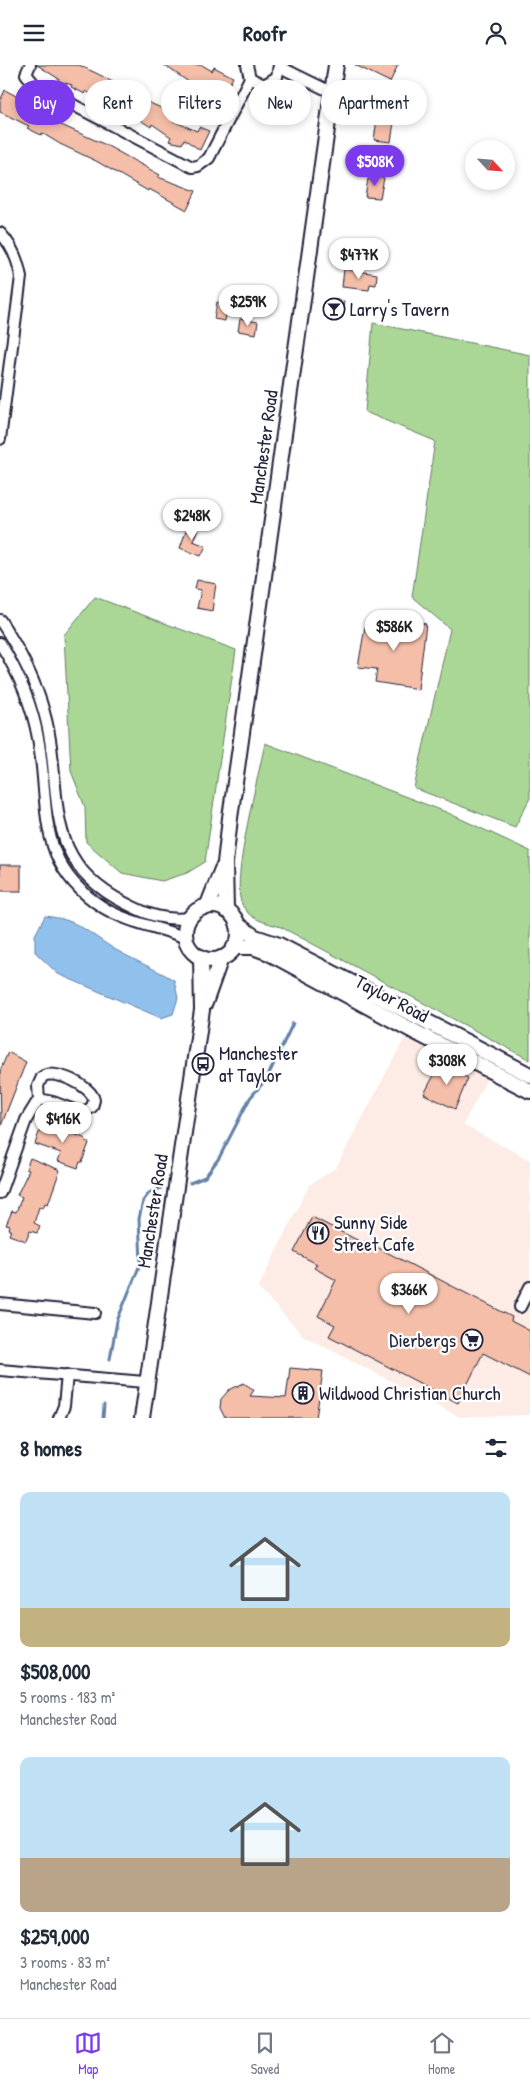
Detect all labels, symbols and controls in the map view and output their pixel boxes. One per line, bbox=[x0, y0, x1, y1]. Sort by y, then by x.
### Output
text: Roofr bbox=[243, 18, 287, 48]
icon: menu bbox=[20, 19, 48, 47]
icon: person bbox=[482, 19, 510, 47]
chip: Buy bbox=[15, 80, 75, 125]
chip: Rent bbox=[85, 80, 151, 125]
chip: Filters bbox=[161, 80, 239, 125]
chip: New bbox=[249, 80, 311, 125]
chip: Apartment bbox=[321, 80, 427, 125]
north arrow bbox=[465, 140, 515, 190]
map controls bbox=[465, 140, 515, 190]
pin: $508K bbox=[340, 145, 410, 187]
text: $508K bbox=[356, 150, 394, 172]
pin: $477K bbox=[324, 237, 394, 280]
text: $477K bbox=[340, 243, 378, 265]
pin: $259K bbox=[213, 285, 283, 327]
text: $259K bbox=[230, 290, 266, 312]
place label: Larry's Tavern bbox=[350, 296, 449, 322]
bar icon: Larry's Tavern bbox=[322, 297, 346, 321]
street label: Manchester Road bbox=[242, 388, 284, 506]
pin: $248K bbox=[157, 499, 227, 541]
text: $248K bbox=[174, 504, 210, 526]
pin: $586K bbox=[359, 609, 429, 652]
text: $586K bbox=[376, 615, 412, 637]
street label: Taylor Road bbox=[351, 968, 434, 1029]
place label: Manchester at Taylor bbox=[219, 1040, 299, 1088]
pin: $308K bbox=[412, 1043, 482, 1086]
text: $308K bbox=[428, 1049, 466, 1071]
bus stop icon: Manchester at Taylor bbox=[191, 1052, 215, 1076]
pin: $416K bbox=[28, 1101, 98, 1144]
text: $416K bbox=[46, 1107, 80, 1129]
street label: Manchester Road bbox=[130, 1152, 174, 1270]
place label: Sunny Side Street Cafe bbox=[334, 1209, 415, 1257]
restaurant icon: Sunny Side Street Cafe bbox=[306, 1221, 330, 1245]
pin: $366K bbox=[374, 1273, 444, 1315]
text: $366K bbox=[391, 1278, 427, 1300]
place label: Dierbergs bbox=[389, 1327, 456, 1353]
supermarket icon: Dierbergs bbox=[460, 1328, 484, 1352]
place label: Wildwood Christian Church bbox=[319, 1380, 500, 1406]
building icon: Wildwood Christian Church bbox=[291, 1381, 315, 1405]
text: 8 homes bbox=[20, 1434, 82, 1463]
icon: filters bbox=[482, 1434, 510, 1462]
icon: home bbox=[220, 1524, 310, 1614]
text: $508,000 bbox=[20, 1657, 91, 1686]
text: 5 rooms · 183 m² bbox=[20, 1686, 115, 1708]
text: Manchester Road bbox=[20, 1708, 116, 1730]
icon: home bbox=[220, 1789, 310, 1879]
text: $259,000 bbox=[20, 1922, 90, 1951]
text: 3 rooms · 83 m² bbox=[20, 1951, 110, 1973]
text: Manchester Road bbox=[20, 1973, 116, 1995]
tab: Map bbox=[74, 2029, 102, 2078]
tab: Saved bbox=[251, 2029, 279, 2078]
tab: Home bbox=[428, 2029, 456, 2078]

